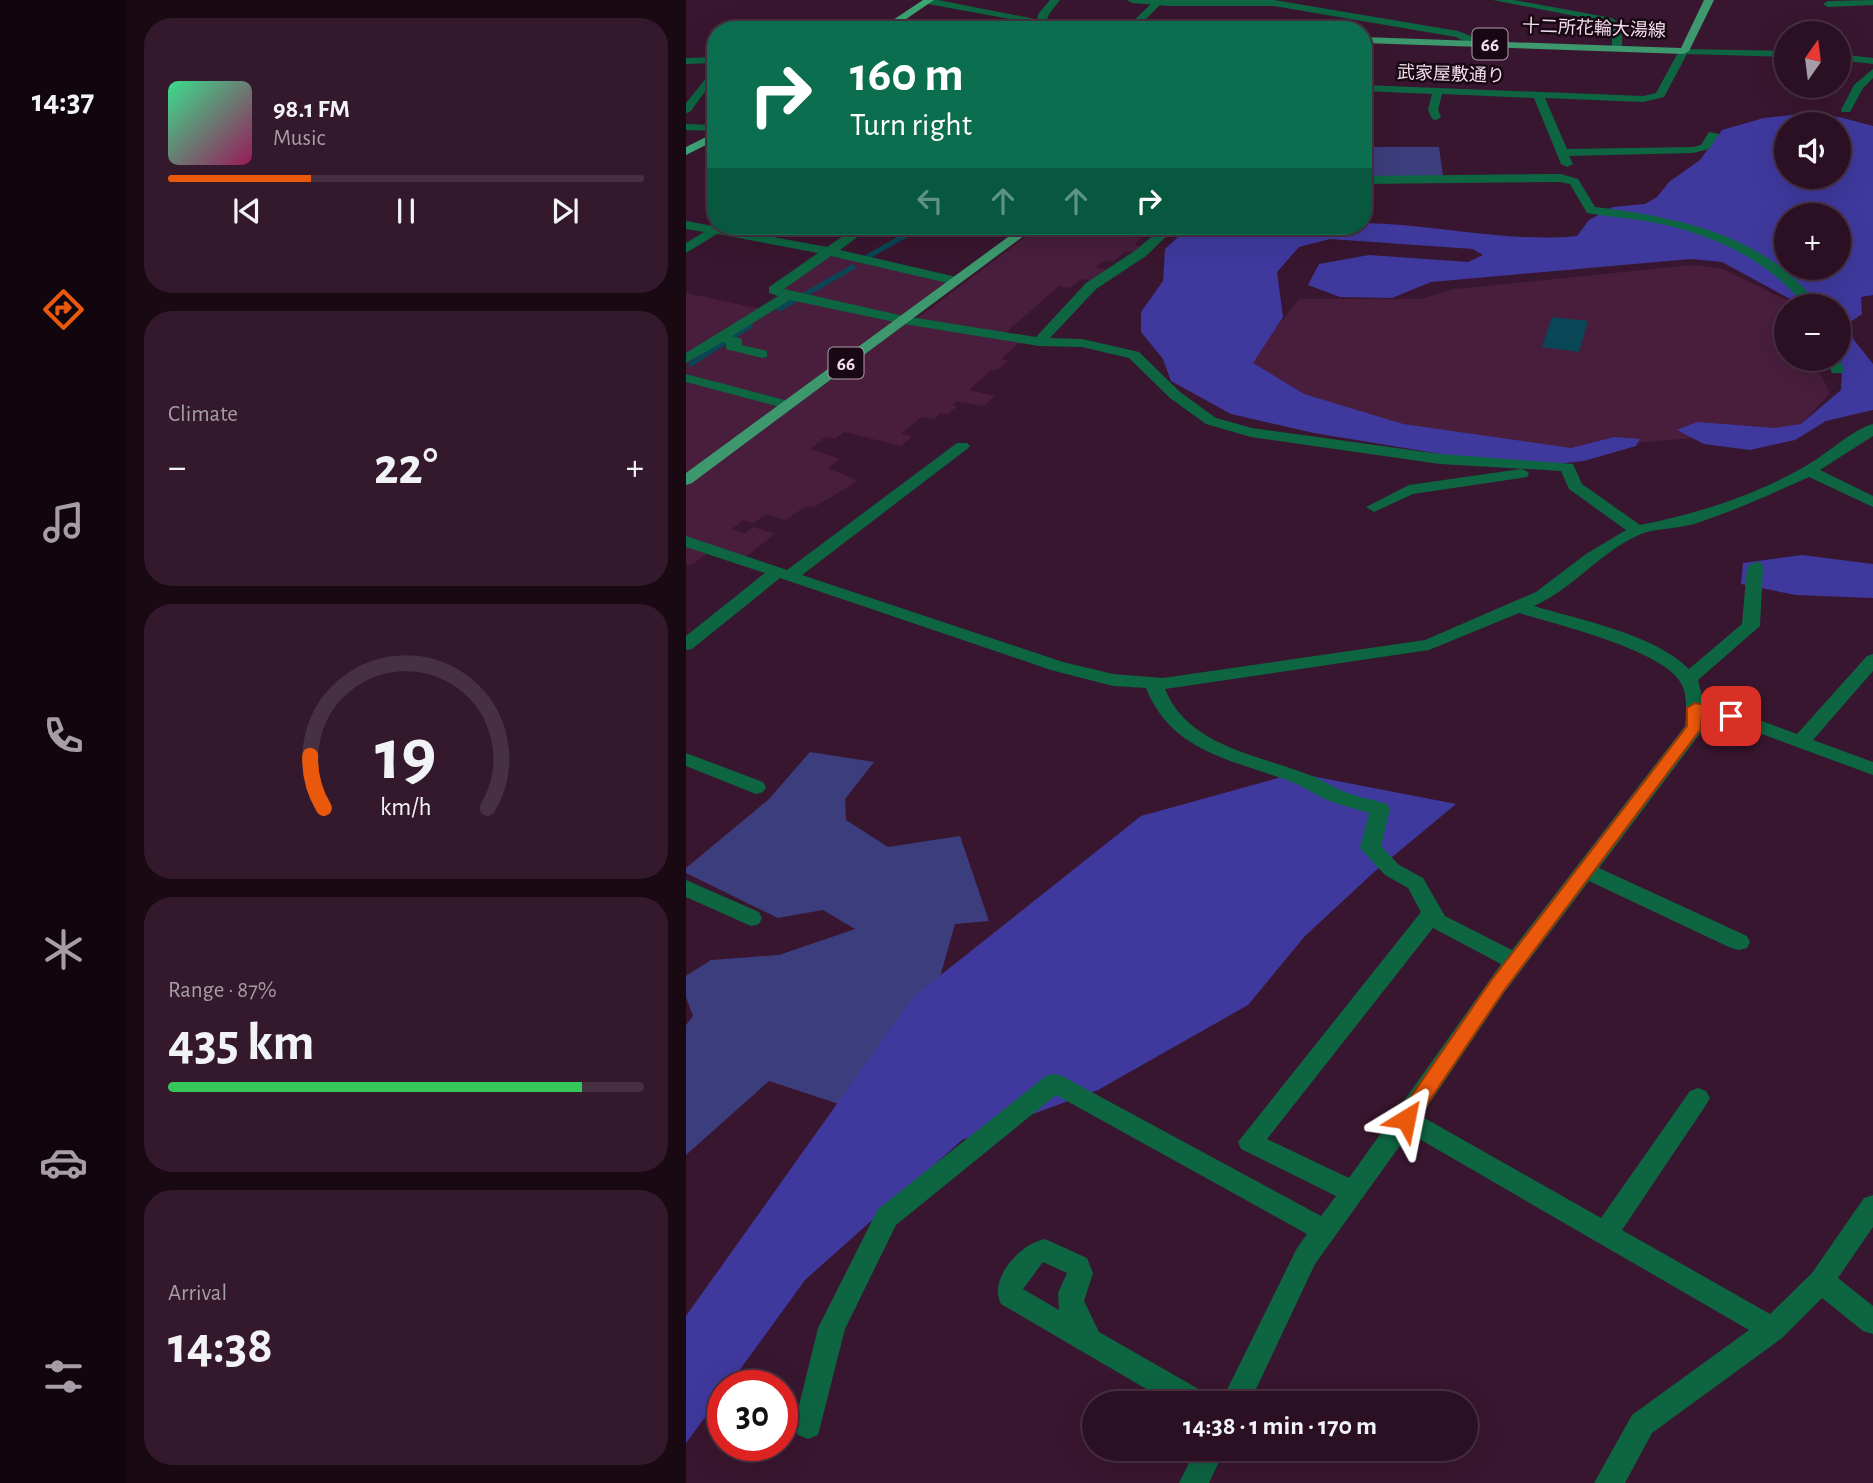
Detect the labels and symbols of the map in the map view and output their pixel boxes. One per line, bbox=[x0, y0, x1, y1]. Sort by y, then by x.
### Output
street label: 十二所花輪大湯線 bbox=[1522, 15, 1666, 41]
north arrow bbox=[1774, 21, 1852, 98]
road number: 66 bbox=[1472, 28, 1508, 60]
street label: 武家屋敷通り bbox=[1397, 62, 1505, 86]
road number: 66 bbox=[828, 348, 864, 378]
pin bbox=[1701, 686, 1761, 746]
position arrow bbox=[1369, 1082, 1443, 1156]
speed limit sign: 30 bbox=[707, 1370, 798, 1461]

